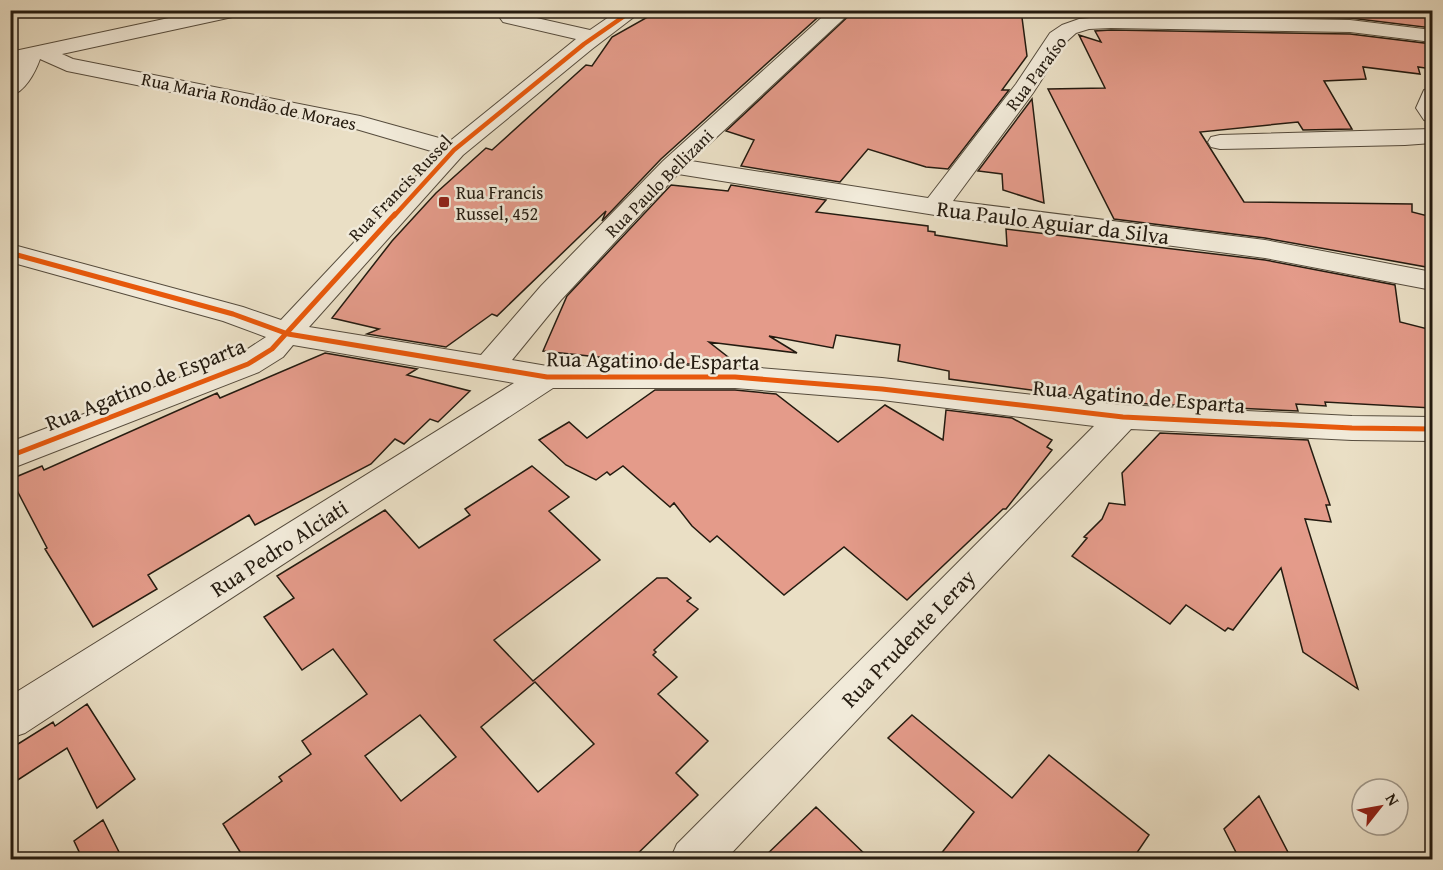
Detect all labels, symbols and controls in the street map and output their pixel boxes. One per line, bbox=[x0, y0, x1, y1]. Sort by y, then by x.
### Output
street label: Rua Paraíso bbox=[999, 30, 1073, 116]
street label: Rua Maria Rondão de Moraes bbox=[139, 65, 359, 137]
street label: Rua Paulo Bellizani bbox=[599, 123, 719, 243]
street label: Rua Francis Russel bbox=[342, 129, 458, 247]
place label: Rua Francis Russel, 452 bbox=[456, 179, 543, 227]
street label: Rua Paulo Aguiar da Silva bbox=[935, 192, 1172, 252]
marker: Rua Francis Russel, 452 bbox=[437, 195, 451, 209]
street label: Rua Agatino de Esparta bbox=[40, 329, 250, 439]
street label: Rua Agatino de Esparta bbox=[546, 342, 760, 378]
street label: Rua Agatino de Esparta bbox=[1031, 371, 1247, 421]
street label: Rua Pedro Alciati bbox=[204, 491, 354, 605]
street label: Rua Prudente Leray bbox=[834, 562, 982, 714]
north arrow bbox=[1350, 777, 1410, 837]
text: N bbox=[1380, 789, 1406, 810]

